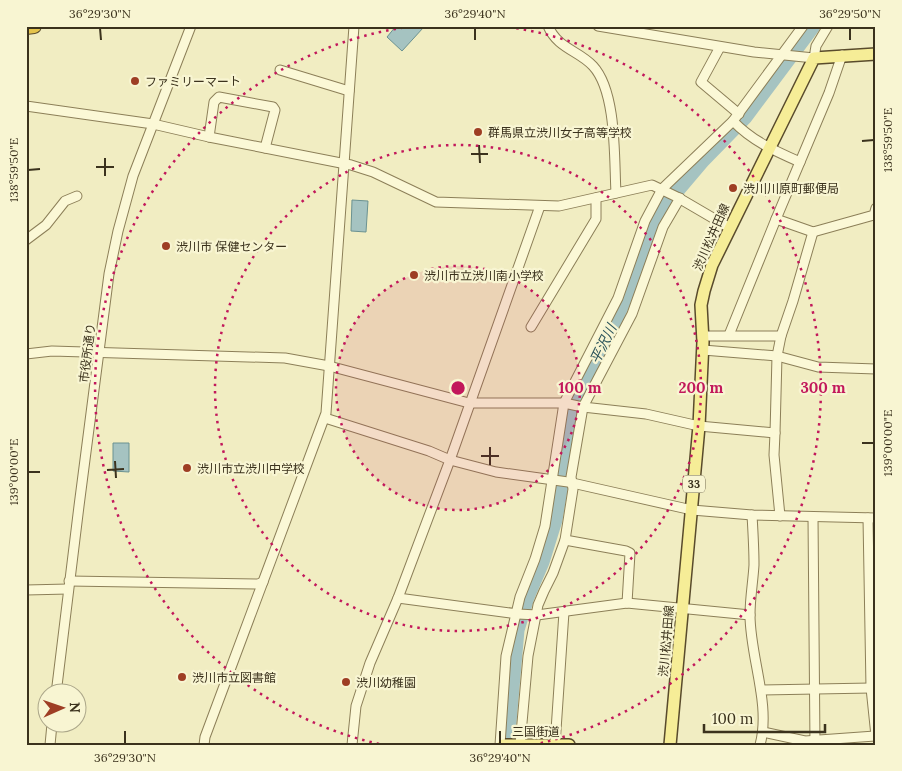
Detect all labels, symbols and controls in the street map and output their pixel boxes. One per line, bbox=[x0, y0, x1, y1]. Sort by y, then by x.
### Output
text: 36°29'30"N bbox=[69, 6, 131, 21]
text: 36°29'40"N bbox=[444, 6, 506, 21]
text: 36°29'50"N bbox=[819, 6, 881, 21]
place label: ファミリーマート bbox=[145, 74, 241, 89]
marker: ファミリーマート bbox=[129, 75, 141, 87]
text: 138°59'50"E bbox=[880, 108, 895, 172]
place label: 群馬県立渋川女子高等学校 bbox=[488, 125, 632, 140]
marker: 群馬県立渋川女子高等学校 bbox=[472, 126, 484, 138]
text: 138°59'50"E bbox=[6, 138, 21, 202]
place label: 渋川川原町郵便局 bbox=[743, 181, 839, 196]
marker: 渋川川原町郵便局 bbox=[727, 182, 739, 194]
street label: 渋川松井田線 bbox=[690, 201, 732, 273]
place label: 渋川市 保健センター bbox=[176, 239, 287, 254]
marker: 渋川市 保健センター bbox=[160, 240, 172, 252]
place label: 渋川市立渋川南小学校 bbox=[424, 268, 544, 283]
marker: 渋川市立渋川南小学校 bbox=[408, 269, 420, 281]
water label: 平沢川 bbox=[586, 319, 621, 367]
street label: 市役所通り bbox=[76, 322, 98, 384]
text: 100 m bbox=[559, 378, 602, 397]
text: 200 m bbox=[679, 378, 724, 397]
text: 300 m bbox=[800, 378, 846, 397]
centre of rings bbox=[449, 379, 467, 397]
text: 139°00'00"E bbox=[880, 410, 895, 476]
text: 139°00'00"E bbox=[6, 439, 21, 505]
place label: 渋川市立渋川中学校 bbox=[197, 461, 305, 476]
marker: 渋川市立渋川中学校 bbox=[181, 462, 193, 474]
road number: 33 bbox=[683, 476, 705, 492]
street label: 渋川松井田線 bbox=[655, 604, 677, 678]
place label: 渋川市立図書館 bbox=[192, 670, 276, 685]
marker: 渋川市立図書館 bbox=[176, 671, 188, 683]
place label: 渋川幼稚園 bbox=[356, 675, 416, 690]
marker: 渋川幼稚園 bbox=[340, 676, 352, 688]
north arrow bbox=[38, 684, 88, 734]
scale bar bbox=[704, 701, 826, 733]
text: N bbox=[66, 702, 84, 713]
text: 100 m bbox=[712, 709, 753, 728]
street label: 三国街道 bbox=[512, 724, 560, 739]
text: 36°29'30"N bbox=[94, 750, 156, 765]
text: 36°29'40"N bbox=[469, 750, 531, 765]

